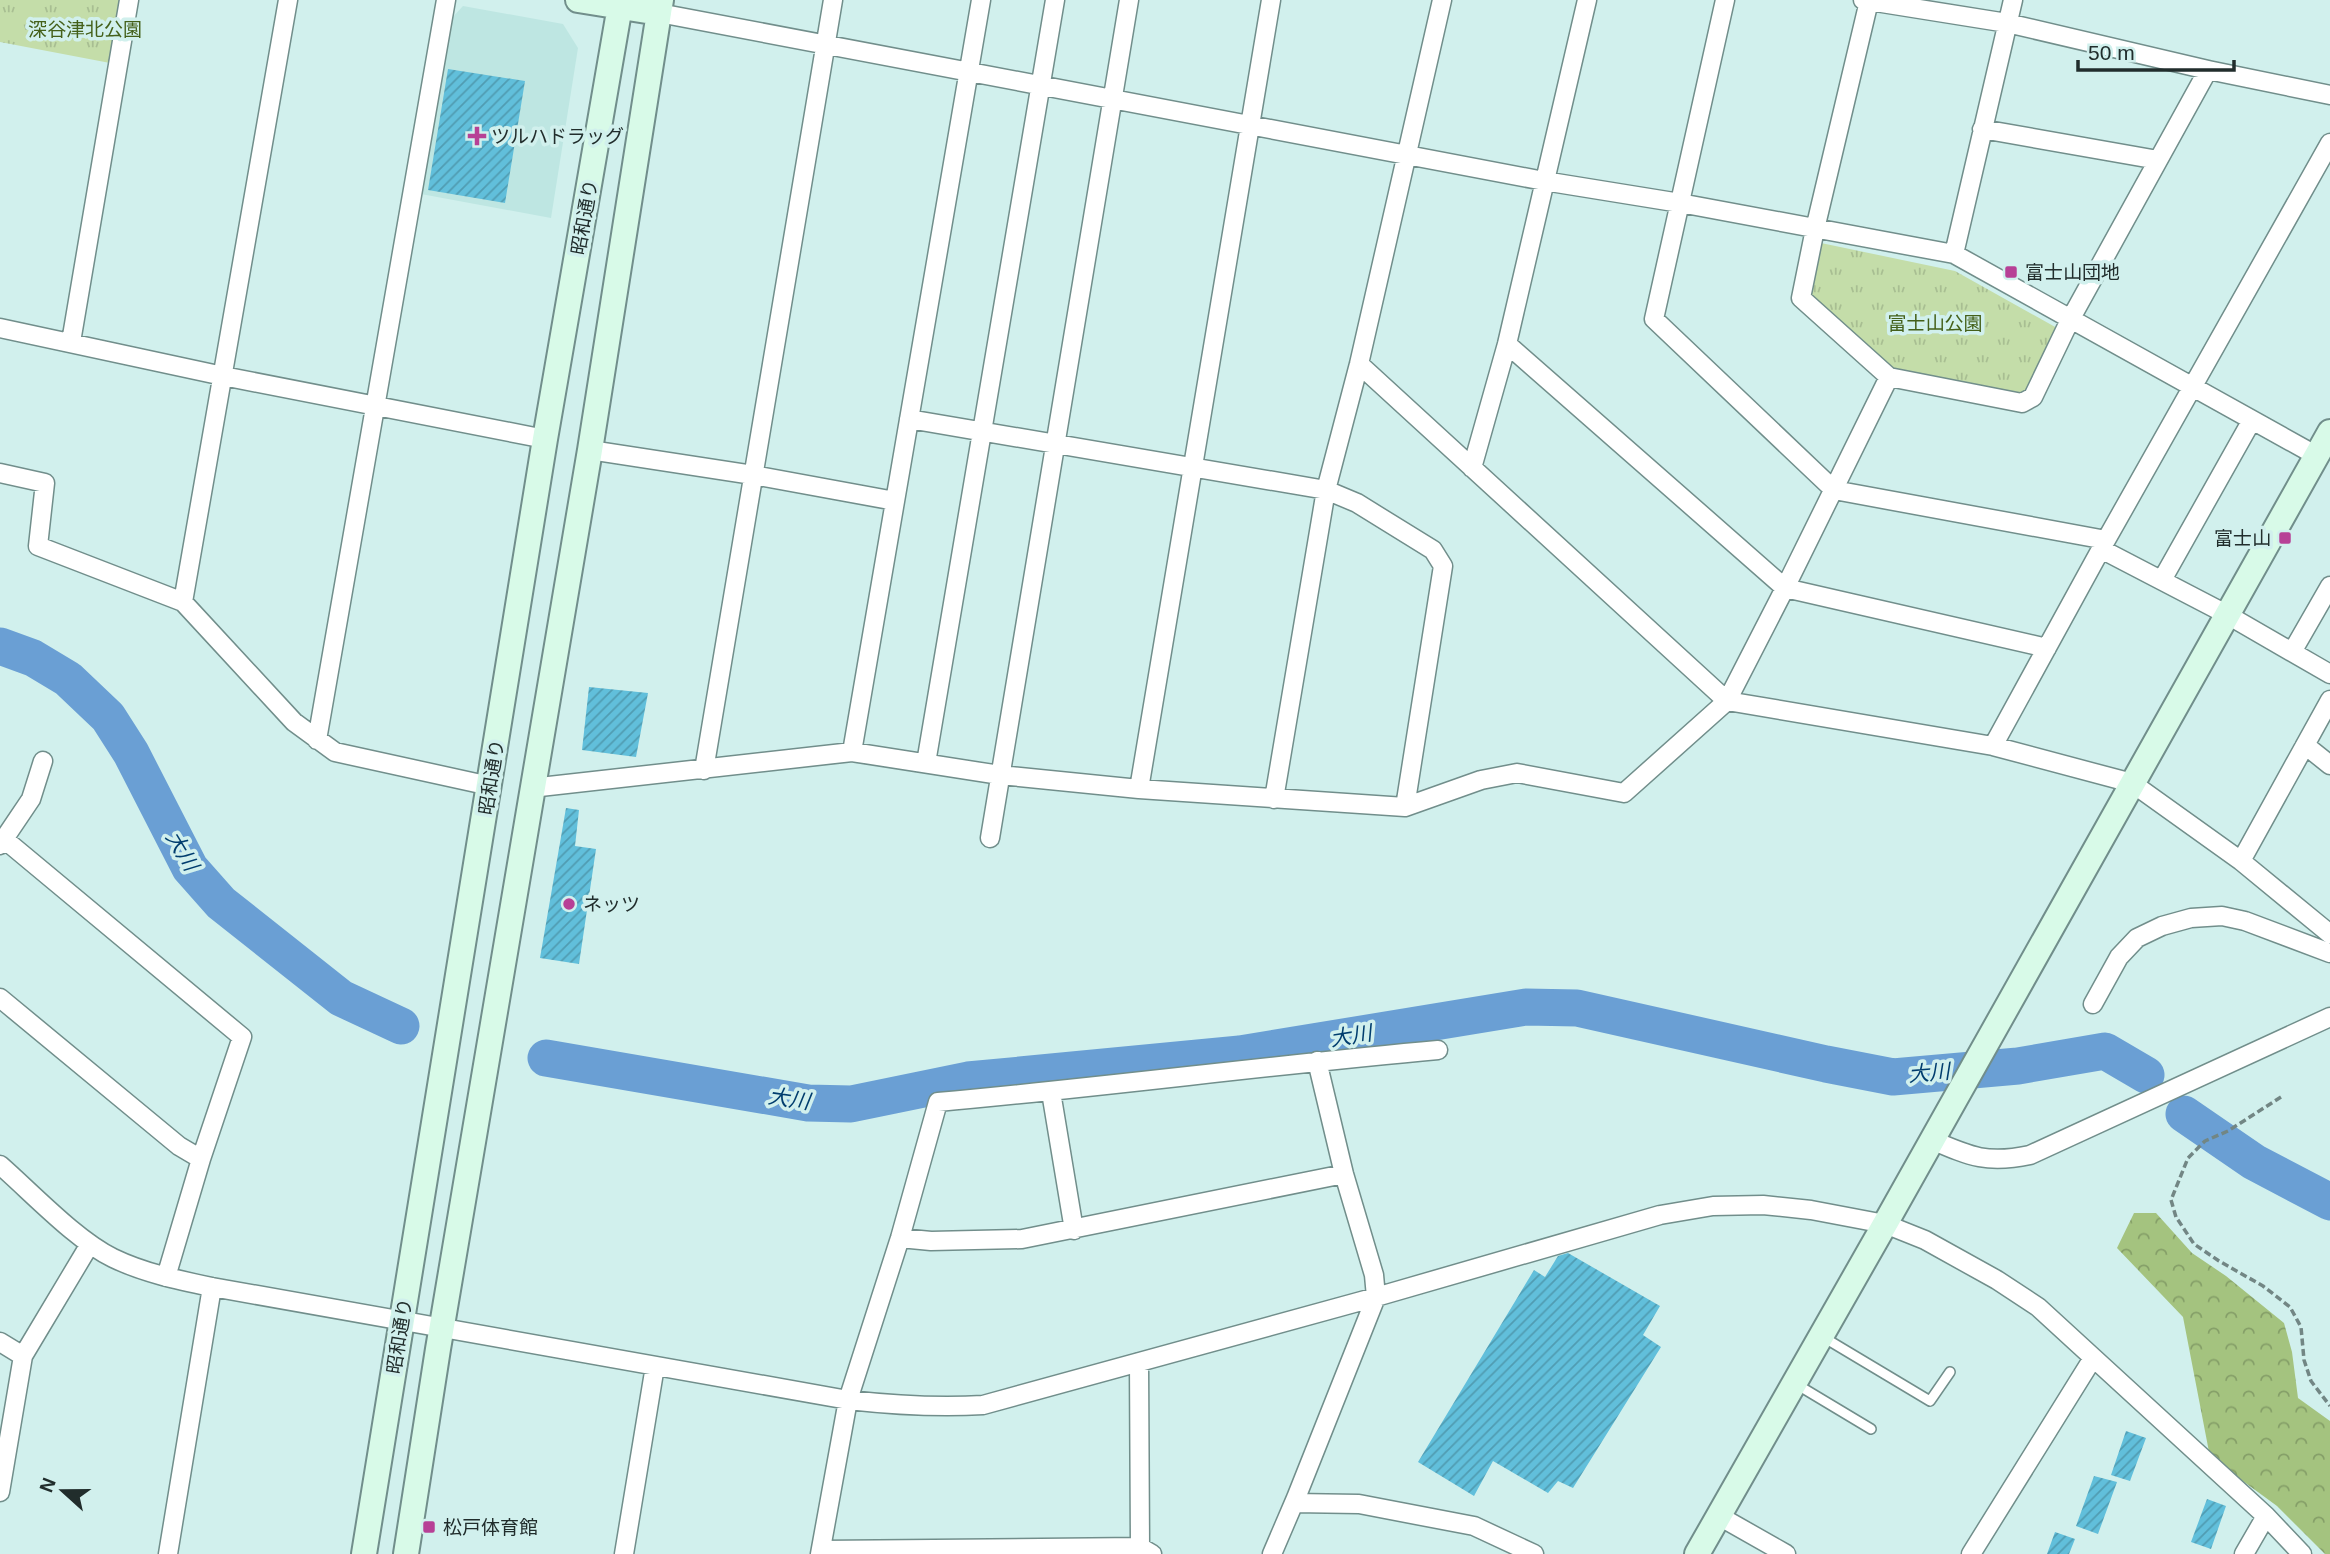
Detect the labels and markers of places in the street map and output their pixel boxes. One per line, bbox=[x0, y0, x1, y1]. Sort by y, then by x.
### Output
place label: ツルハドラッグ bbox=[491, 126, 624, 147]
marker: ツルハドラッグ bbox=[469, 128, 485, 144]
place label: 富士山団地 bbox=[2025, 262, 2120, 283]
marker: 富士山団地 bbox=[2003, 264, 2019, 280]
place label: 富士山 bbox=[2214, 528, 2271, 549]
marker: 富士山 bbox=[2277, 530, 2293, 546]
place label: ネッツ bbox=[583, 894, 640, 915]
marker: ネッツ bbox=[561, 896, 577, 912]
place label: 松戸体育館 bbox=[443, 1517, 538, 1538]
marker: 松戸体育館 bbox=[421, 1519, 437, 1535]

